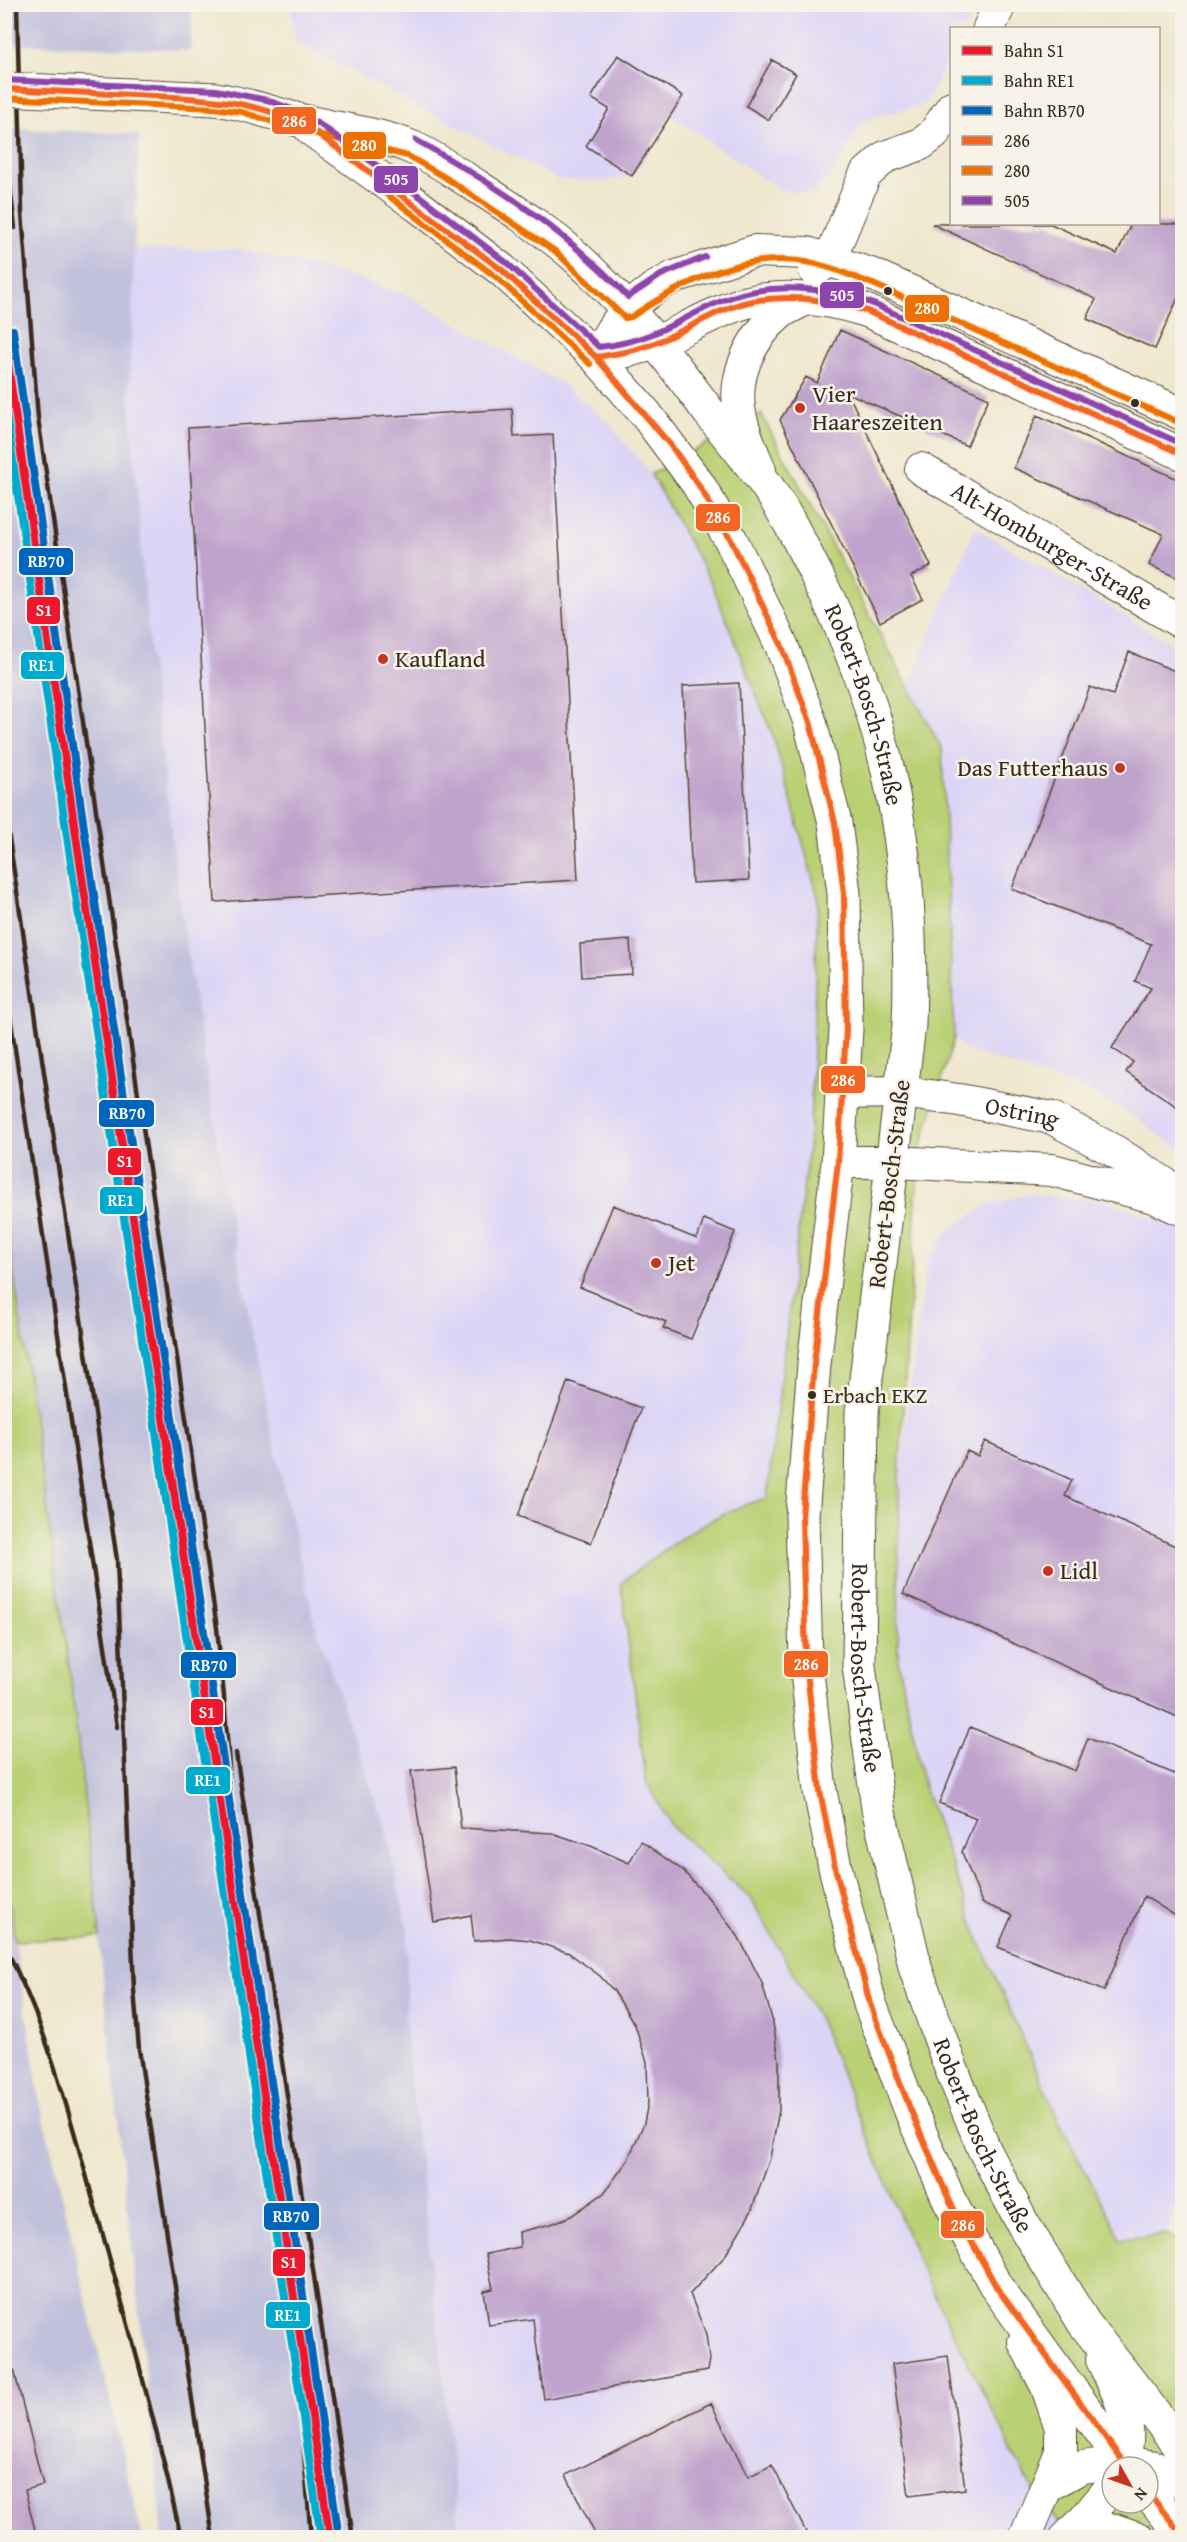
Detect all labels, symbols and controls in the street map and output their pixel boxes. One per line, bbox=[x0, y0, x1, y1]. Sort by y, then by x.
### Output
legend bbox=[950, 27, 1160, 225]
text: Bahn S1 bbox=[1004, 37, 1064, 64]
text: Bahn RE1 bbox=[1004, 67, 1075, 94]
text: Bahn RB70 bbox=[1004, 97, 1085, 124]
line badge: 286 bbox=[271, 106, 317, 135]
text: 286 bbox=[282, 109, 306, 133]
text: 286 bbox=[1004, 127, 1030, 154]
line badge: 280 bbox=[342, 131, 387, 160]
text: 280 bbox=[352, 133, 376, 157]
text: 280 bbox=[1004, 157, 1030, 184]
line badge: 505 bbox=[373, 165, 419, 194]
text: 505 bbox=[384, 167, 408, 191]
text: 505 bbox=[1004, 187, 1030, 214]
line badge: 505 bbox=[819, 281, 865, 309]
text: 505 bbox=[830, 283, 854, 307]
unlabelled marker bbox=[882, 285, 894, 297]
line badge: 280 bbox=[904, 294, 950, 323]
text: 280 bbox=[915, 296, 939, 320]
place label: Vier Haareszeiten bbox=[812, 376, 943, 439]
unlabelled marker bbox=[1129, 397, 1141, 409]
marker: Vier Haareszeiten bbox=[793, 401, 807, 415]
street label: Alt-Homburger-Straße bbox=[945, 473, 1160, 619]
line badge: 286 bbox=[695, 503, 741, 532]
text: 286 bbox=[706, 505, 730, 529]
line badge: RB70 bbox=[18, 547, 74, 576]
text: RB70 bbox=[28, 549, 64, 573]
line badge: S1 bbox=[26, 596, 61, 625]
text: S1 bbox=[36, 598, 52, 622]
street label: Robert-Bosch-Straße bbox=[816, 598, 913, 808]
place label: Kaufland bbox=[395, 641, 486, 676]
line badge: RE1 bbox=[20, 651, 65, 680]
marker: Kaufland bbox=[376, 652, 390, 666]
text: RE1 bbox=[29, 653, 55, 677]
place label: Das Futterhaus bbox=[957, 750, 1108, 785]
marker: Das Futterhaus bbox=[1113, 761, 1127, 775]
line badge: 286 bbox=[820, 1065, 866, 1094]
text: 286 bbox=[831, 1068, 855, 1092]
street label: Robert-Bosch-Straße bbox=[858, 1077, 919, 1290]
street label: Ostring bbox=[982, 1087, 1067, 1136]
line badge: RB70 bbox=[98, 1099, 155, 1128]
text: RB70 bbox=[109, 1101, 145, 1125]
line badge: S1 bbox=[107, 1147, 142, 1176]
text: S1 bbox=[117, 1149, 133, 1173]
line badge: RE1 bbox=[99, 1186, 144, 1215]
text: RE1 bbox=[108, 1188, 134, 1212]
place label: Jet bbox=[665, 1245, 696, 1280]
marker: Jet bbox=[649, 1256, 663, 1270]
place label: Erbach EKZ bbox=[823, 1379, 927, 1411]
marker: Erbach EKZ bbox=[806, 1389, 818, 1401]
place label: Lidl bbox=[1060, 1553, 1098, 1588]
street label: Robert-Bosch-Straße bbox=[842, 1563, 891, 1775]
marker: Lidl bbox=[1041, 1564, 1055, 1578]
line badge: 286 bbox=[783, 1650, 829, 1678]
line badge: RB70 bbox=[180, 1651, 237, 1679]
text: 286 bbox=[794, 1652, 818, 1676]
text: RB70 bbox=[191, 1653, 227, 1677]
line badge: S1 bbox=[190, 1698, 224, 1726]
text: S1 bbox=[199, 1700, 215, 1724]
line badge: RE1 bbox=[185, 1766, 231, 1795]
text: RE1 bbox=[195, 1768, 221, 1792]
street label: Robert-Bosch-Straße bbox=[925, 2033, 1042, 2239]
line badge: RB70 bbox=[263, 2202, 320, 2231]
text: RB70 bbox=[273, 2204, 309, 2228]
line badge: 286 bbox=[940, 2210, 985, 2239]
text: 286 bbox=[951, 2213, 975, 2237]
line badge: S1 bbox=[272, 2248, 306, 2277]
text: S1 bbox=[281, 2250, 297, 2274]
line badge: RE1 bbox=[265, 2301, 311, 2329]
text: RE1 bbox=[275, 2303, 301, 2327]
north arrow bbox=[1100, 2455, 1160, 2515]
text: N bbox=[1129, 2483, 1154, 2507]

